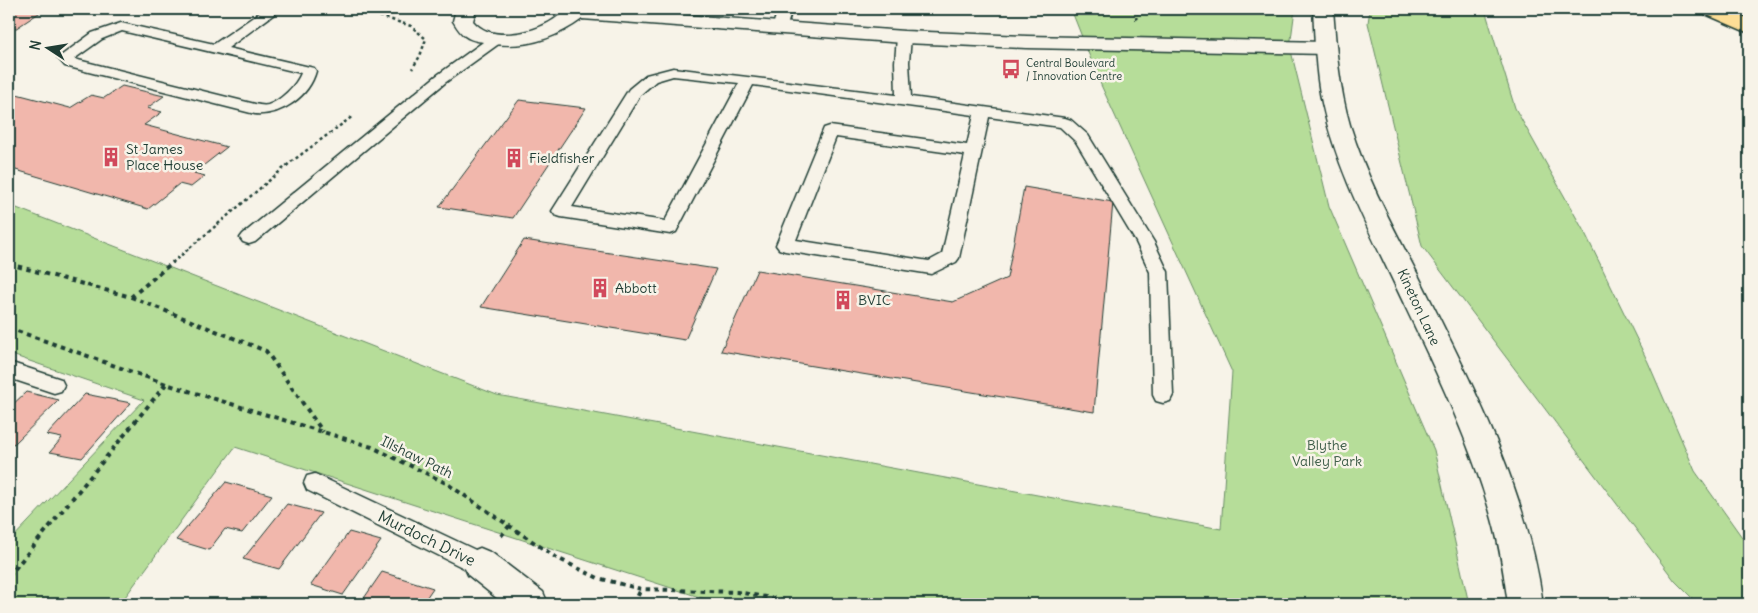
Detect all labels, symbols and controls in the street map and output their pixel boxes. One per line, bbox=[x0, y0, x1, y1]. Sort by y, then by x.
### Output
north arrow bbox=[22, 22, 72, 72]
text: N bbox=[25, 39, 45, 52]
place label: Central Boulevard / Innovation Centre bbox=[1026, 56, 1122, 83]
bus stop icon: Central Boulevard / Innovation Centre bbox=[1000, 58, 1022, 80]
place label: St James Place House bbox=[126, 140, 203, 174]
building icon: St James Place House bbox=[100, 146, 122, 168]
building icon: Fieldfisher bbox=[503, 147, 525, 169]
place label: Fieldfisher bbox=[529, 149, 595, 167]
street label: Kineton Lane bbox=[1393, 266, 1445, 348]
building icon: Abbott bbox=[589, 277, 611, 299]
place label: Abbott bbox=[615, 279, 657, 297]
building icon: BVIC bbox=[832, 289, 854, 311]
place label: BVIC bbox=[858, 291, 891, 309]
street label: Illshaw Path bbox=[378, 432, 456, 482]
park label: Blythe Valley Park bbox=[1292, 436, 1362, 470]
street label: Murdoch Drive bbox=[375, 506, 479, 570]

